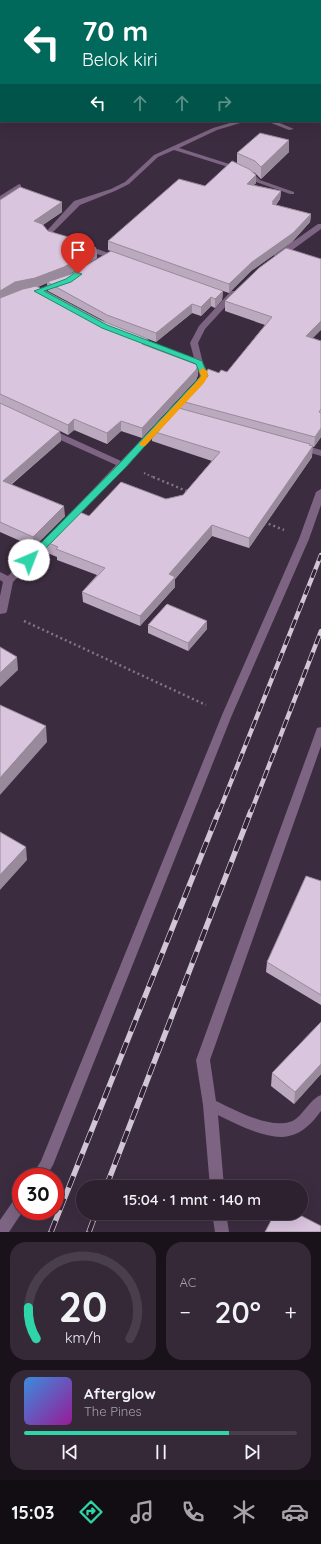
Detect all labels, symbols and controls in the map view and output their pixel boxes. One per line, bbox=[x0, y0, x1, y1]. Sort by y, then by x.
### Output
text: 70 m bbox=[82, 13, 148, 48]
icon: left bbox=[16, 16, 68, 68]
text: Belok kiri bbox=[82, 48, 158, 71]
icon: left bbox=[87, 92, 109, 114]
icon: ahead bbox=[129, 92, 151, 114]
icon: ahead bbox=[171, 92, 193, 114]
icon: right bbox=[213, 92, 235, 114]
pin bbox=[61, 233, 95, 274]
icon: arrive bbox=[67, 239, 89, 261]
position arrow bbox=[8, 539, 50, 581]
speed limit sign: 30 bbox=[12, 1168, 64, 1220]
text: 15:04 · 1 mnt · 140 m bbox=[123, 1190, 261, 1209]
text: AC bbox=[180, 1274, 196, 1290]
text: 20 bbox=[58, 1280, 107, 1332]
text: 20° bbox=[215, 1293, 261, 1331]
text: − bbox=[180, 1298, 191, 1326]
text: + bbox=[285, 1298, 297, 1326]
text: km/h bbox=[65, 1329, 101, 1347]
text: Afterglow bbox=[84, 1384, 156, 1403]
text: The Pines bbox=[84, 1403, 142, 1419]
icon: previous bbox=[59, 1441, 81, 1463]
icon: pause bbox=[150, 1441, 172, 1463]
icon: next bbox=[241, 1441, 263, 1463]
icon: directions bbox=[77, 1498, 105, 1526]
icon: music bbox=[128, 1498, 156, 1526]
icon: phone bbox=[179, 1498, 207, 1526]
icon: climate bbox=[230, 1498, 258, 1526]
icon: car bbox=[281, 1498, 309, 1526]
text: 15:03 bbox=[11, 1501, 55, 1524]

